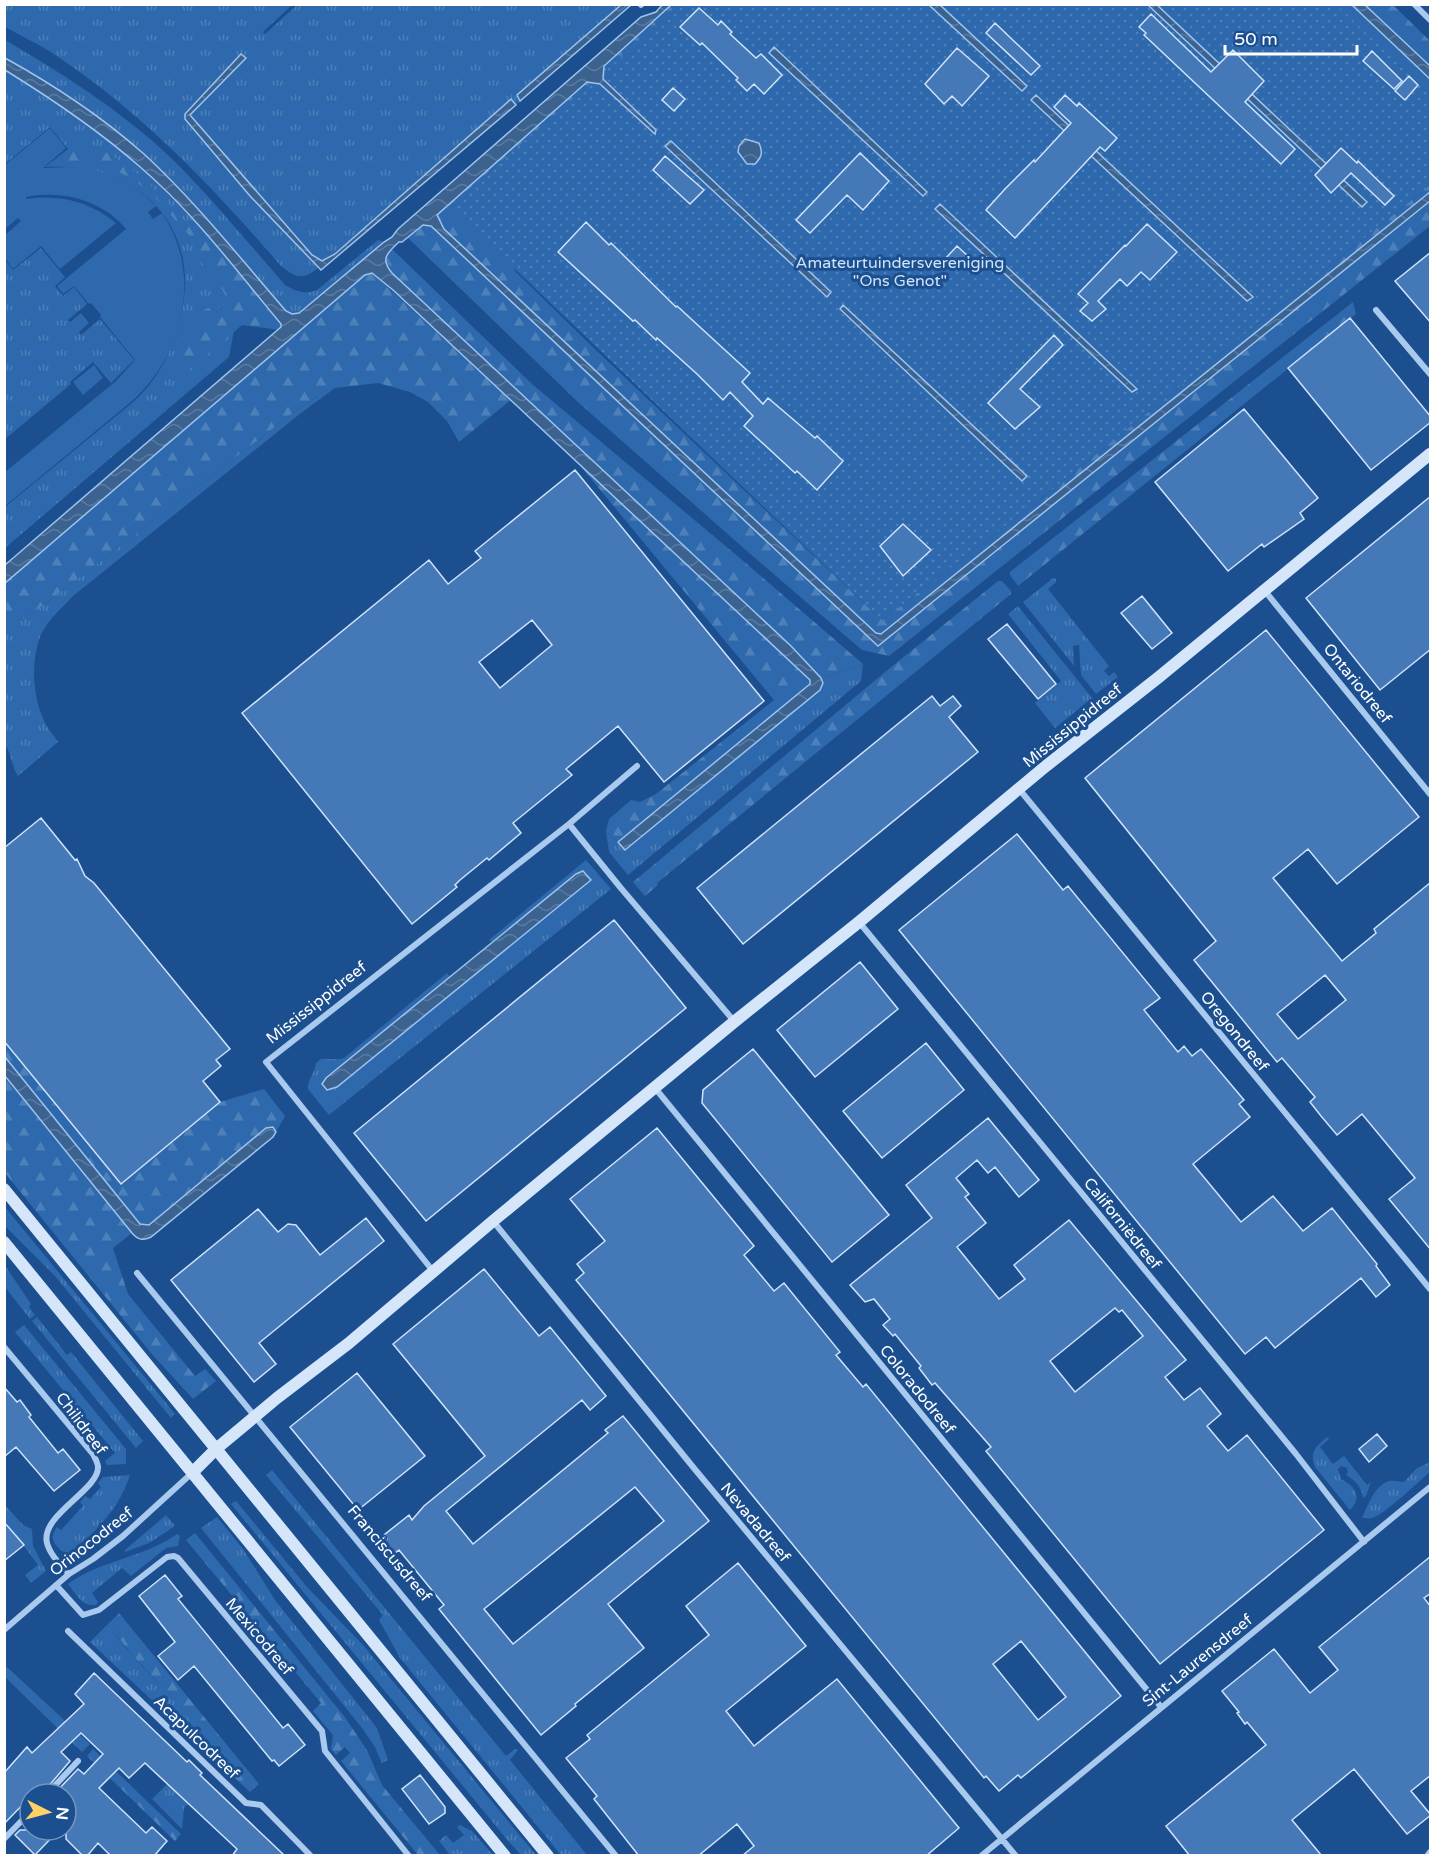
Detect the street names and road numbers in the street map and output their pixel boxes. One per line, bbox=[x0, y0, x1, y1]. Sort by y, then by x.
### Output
street label: Ontariodreef bbox=[1319, 639, 1396, 729]
street label: Mississippidreef bbox=[1019, 679, 1127, 772]
street label: Mississippidreef bbox=[262, 957, 372, 1048]
street label: Oregondreef bbox=[1196, 987, 1273, 1077]
street label: Californiëdreef bbox=[1079, 1174, 1166, 1274]
street label: Coloradodreef bbox=[875, 1341, 960, 1439]
street label: Chilidreef bbox=[51, 1388, 112, 1459]
street label: Nevadadreef bbox=[716, 1479, 795, 1567]
street label: Franciscusdreef bbox=[343, 1501, 436, 1607]
street label: Orinocodreef bbox=[46, 1502, 138, 1581]
street label: Mexicodreef bbox=[221, 1594, 298, 1680]
street label: Sint-Laurensdreef bbox=[1138, 1610, 1258, 1711]
street label: Acapulcodreef bbox=[149, 1692, 244, 1784]

